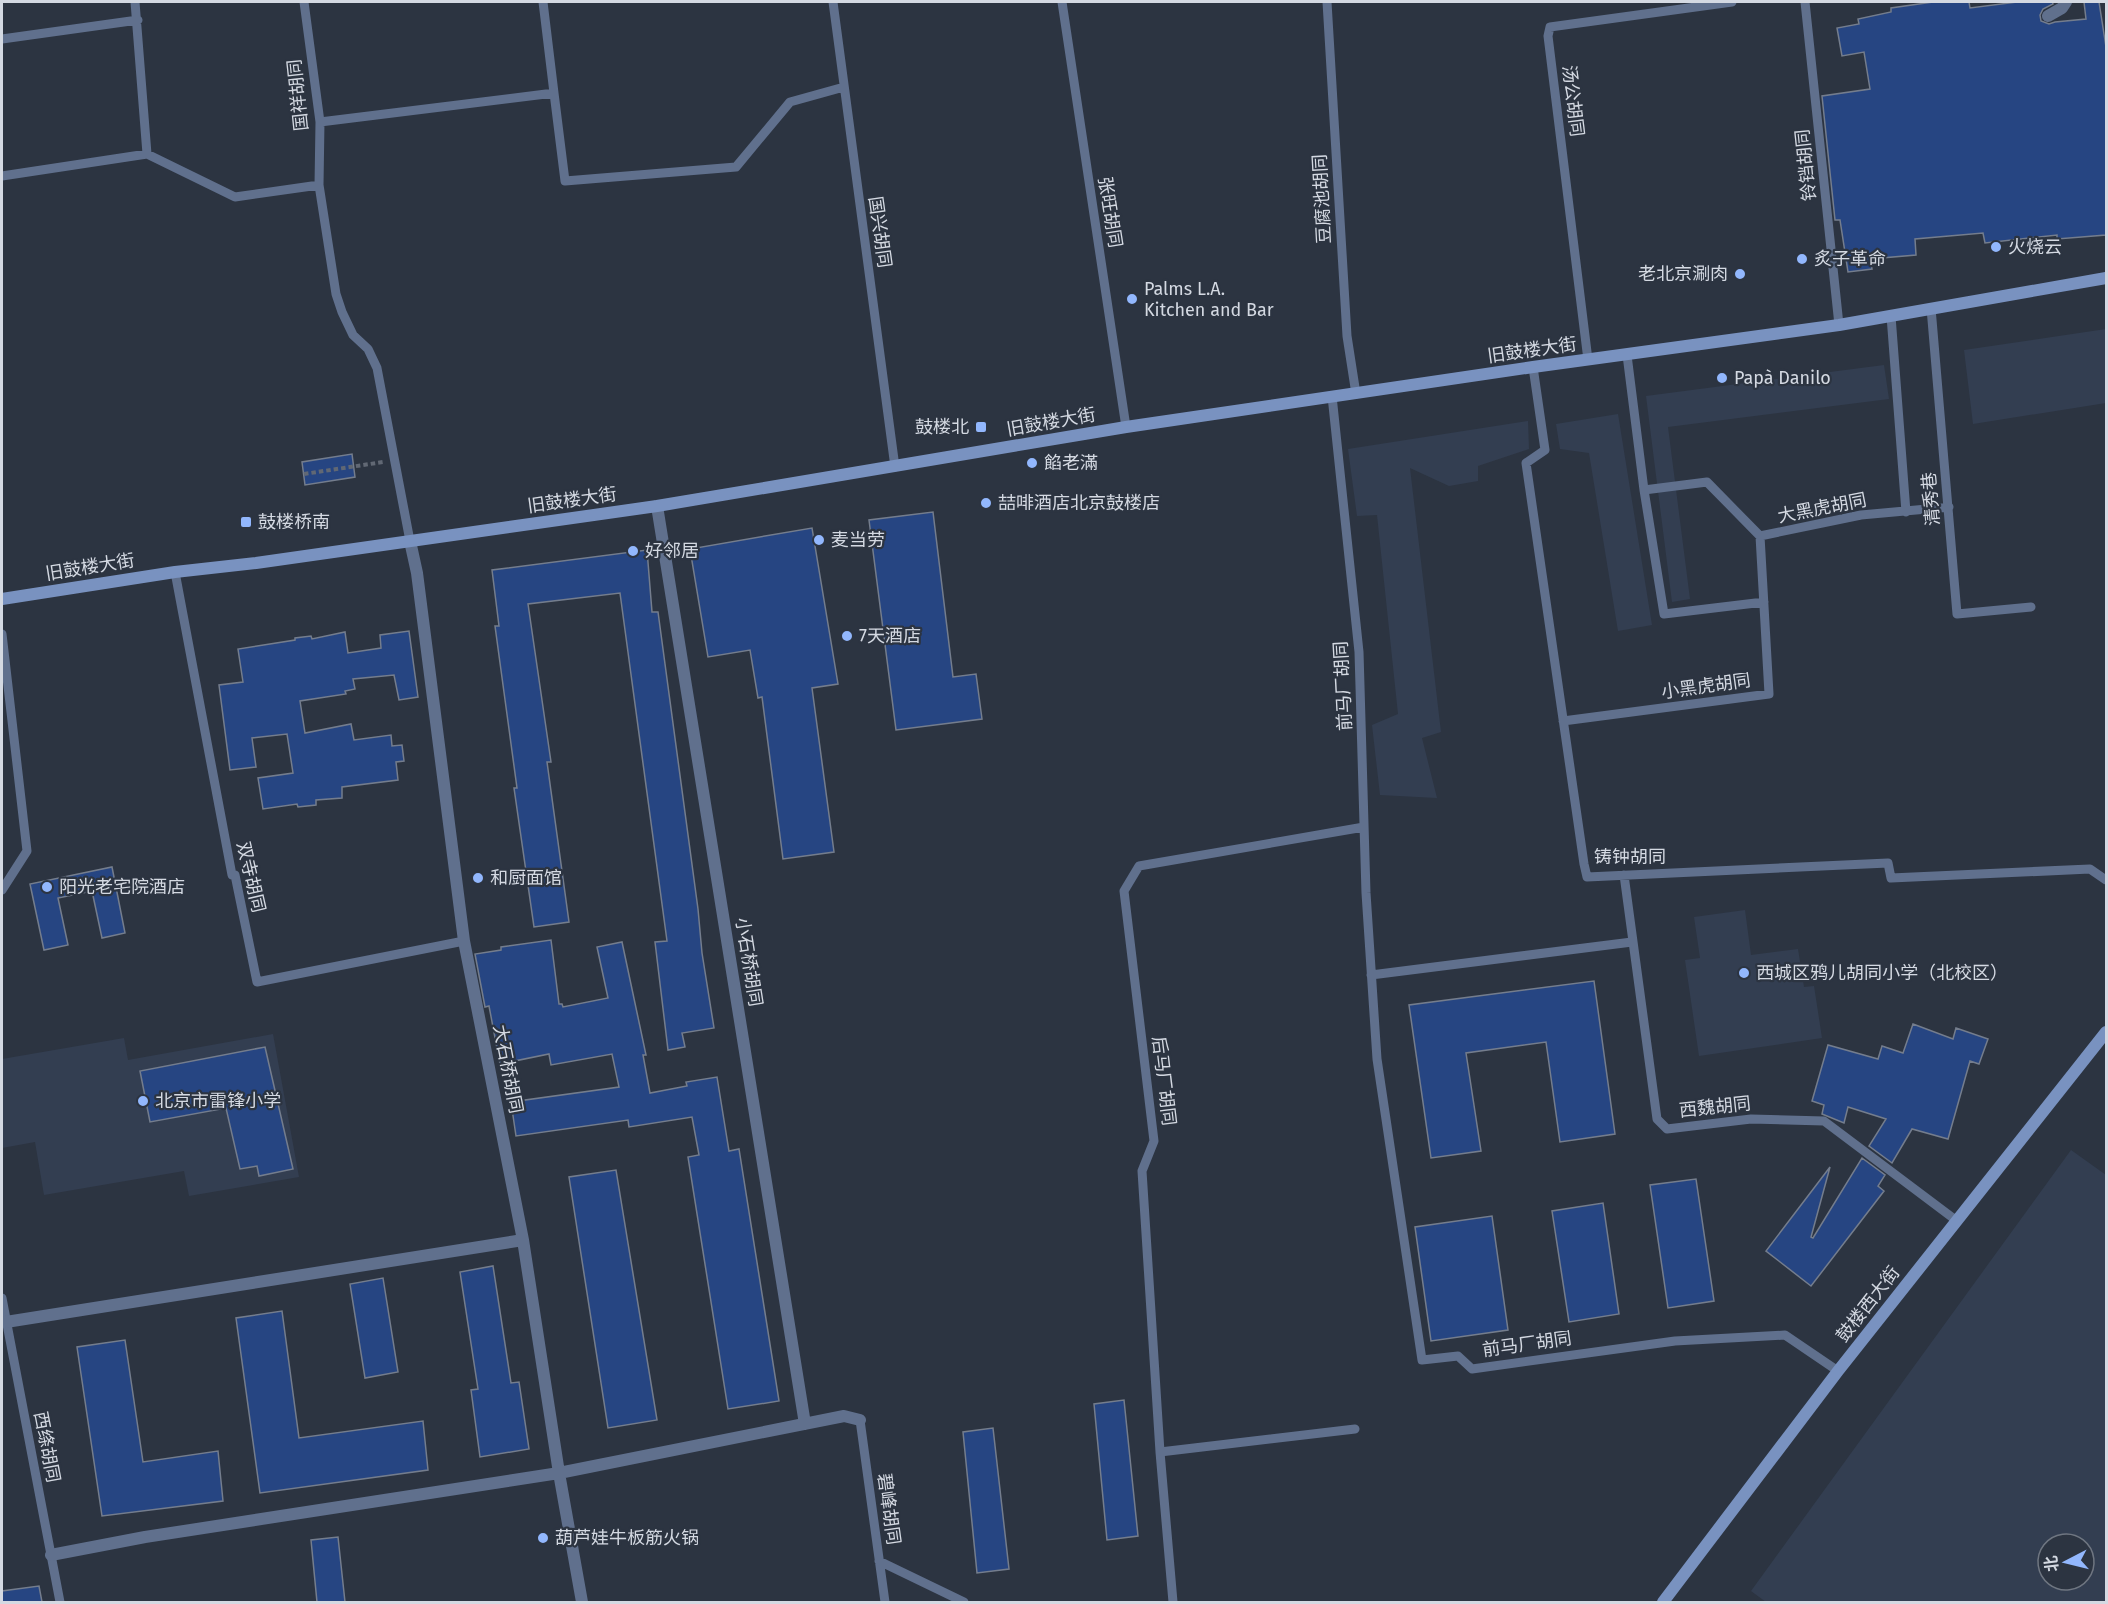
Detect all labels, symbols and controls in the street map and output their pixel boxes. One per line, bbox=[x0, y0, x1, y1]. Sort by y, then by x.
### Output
street label: 国祥胡同 bbox=[283, 58, 313, 132]
street label: 汤公胡同 bbox=[1558, 64, 1588, 138]
street label: 铃铛胡同 bbox=[1791, 128, 1821, 202]
street label: 豆腐池胡同 bbox=[1309, 153, 1335, 245]
street label: 张旺胡同 bbox=[1094, 175, 1126, 249]
street label: 国兴胡同 bbox=[864, 195, 896, 269]
place label: 火烧云 bbox=[2008, 236, 2062, 258]
marker: 火烧云 bbox=[1989, 240, 2003, 254]
place label: 炙子革命 bbox=[1814, 248, 1886, 270]
marker: 炙子革命 bbox=[1795, 252, 1809, 266]
place label: 老北京涮肉 bbox=[1638, 263, 1728, 285]
marker: 老北京涮肉 bbox=[1733, 267, 1747, 281]
place label: Palms L.A. Kitchen and Bar bbox=[1144, 278, 1274, 321]
marker: Palms L.A. Kitchen and Bar bbox=[1125, 292, 1139, 306]
street label: 旧鼓楼大街 bbox=[1486, 333, 1578, 367]
place label: Papà Danilo bbox=[1734, 367, 1831, 389]
marker: Papà Danilo bbox=[1715, 371, 1729, 385]
street label: 旧鼓楼大街 bbox=[1005, 403, 1097, 441]
place label: 鼓楼北 bbox=[915, 416, 969, 438]
marker: 鼓楼北 bbox=[974, 420, 988, 434]
place label: 餡老滿 bbox=[1044, 452, 1098, 474]
marker: 餡老滿 bbox=[1025, 456, 1039, 470]
street label: 清秀巷 bbox=[1918, 471, 1944, 527]
street label: 旧鼓楼大街 bbox=[526, 483, 618, 517]
street label: 大黑虎胡同 bbox=[1776, 489, 1868, 527]
place label: 喆啡酒店北京鼓楼店 bbox=[998, 492, 1160, 514]
marker: 喆啡酒店北京鼓楼店 bbox=[979, 496, 993, 510]
place label: 鼓楼桥南 bbox=[258, 511, 330, 533]
marker: 鼓楼桥南 bbox=[239, 515, 253, 529]
place label: 麦当劳 bbox=[831, 529, 885, 551]
marker: 麦当劳 bbox=[812, 533, 826, 547]
place label: 好邻居 bbox=[645, 540, 699, 562]
marker: 好邻居 bbox=[626, 544, 640, 558]
street label: 旧鼓楼大街 bbox=[44, 549, 136, 585]
place label: 7天酒店 bbox=[859, 625, 921, 647]
marker: 7天酒店 bbox=[840, 629, 854, 643]
street label: 前马厂胡同 bbox=[1330, 640, 1356, 732]
street label: 小黑虎胡同 bbox=[1660, 669, 1752, 703]
street label: 双寺胡同 bbox=[232, 839, 270, 915]
street label: 铸钟胡同 bbox=[1594, 846, 1666, 868]
place label: 和厨面馆 bbox=[490, 867, 562, 889]
marker: 和厨面馆 bbox=[471, 871, 485, 885]
place label: 阳光老宅院酒店 bbox=[59, 876, 185, 898]
marker: 阳光老宅院酒店 bbox=[40, 880, 54, 894]
street label: 小石桥胡同 bbox=[731, 916, 767, 1008]
place label: 西城区鸦儿胡同小学（北校区） bbox=[1756, 962, 2008, 984]
marker: 西城区鸦儿胡同小学（北校区） bbox=[1737, 966, 1751, 980]
street label: 大石桥胡同 bbox=[489, 1023, 527, 1115]
street label: 后马厂胡同 bbox=[1148, 1035, 1180, 1127]
place label: 北京市雷锋小学 bbox=[155, 1090, 281, 1112]
street label: 西魏胡同 bbox=[1678, 1092, 1752, 1122]
marker: 北京市雷锋小学 bbox=[136, 1094, 150, 1108]
street label: 鼓楼西大街 bbox=[1832, 1262, 1904, 1346]
street label: 前马厂胡同 bbox=[1481, 1327, 1573, 1361]
street label: 西绦胡同 bbox=[29, 1410, 65, 1484]
street label: 碧峰胡同 bbox=[873, 1472, 905, 1546]
place label: 葫芦娃牛板筋火锅 bbox=[555, 1527, 699, 1549]
marker: 葫芦娃牛板筋火锅 bbox=[536, 1531, 550, 1545]
north arrow bbox=[2036, 1532, 2096, 1592]
text: 北 bbox=[2041, 1555, 2062, 1573]

